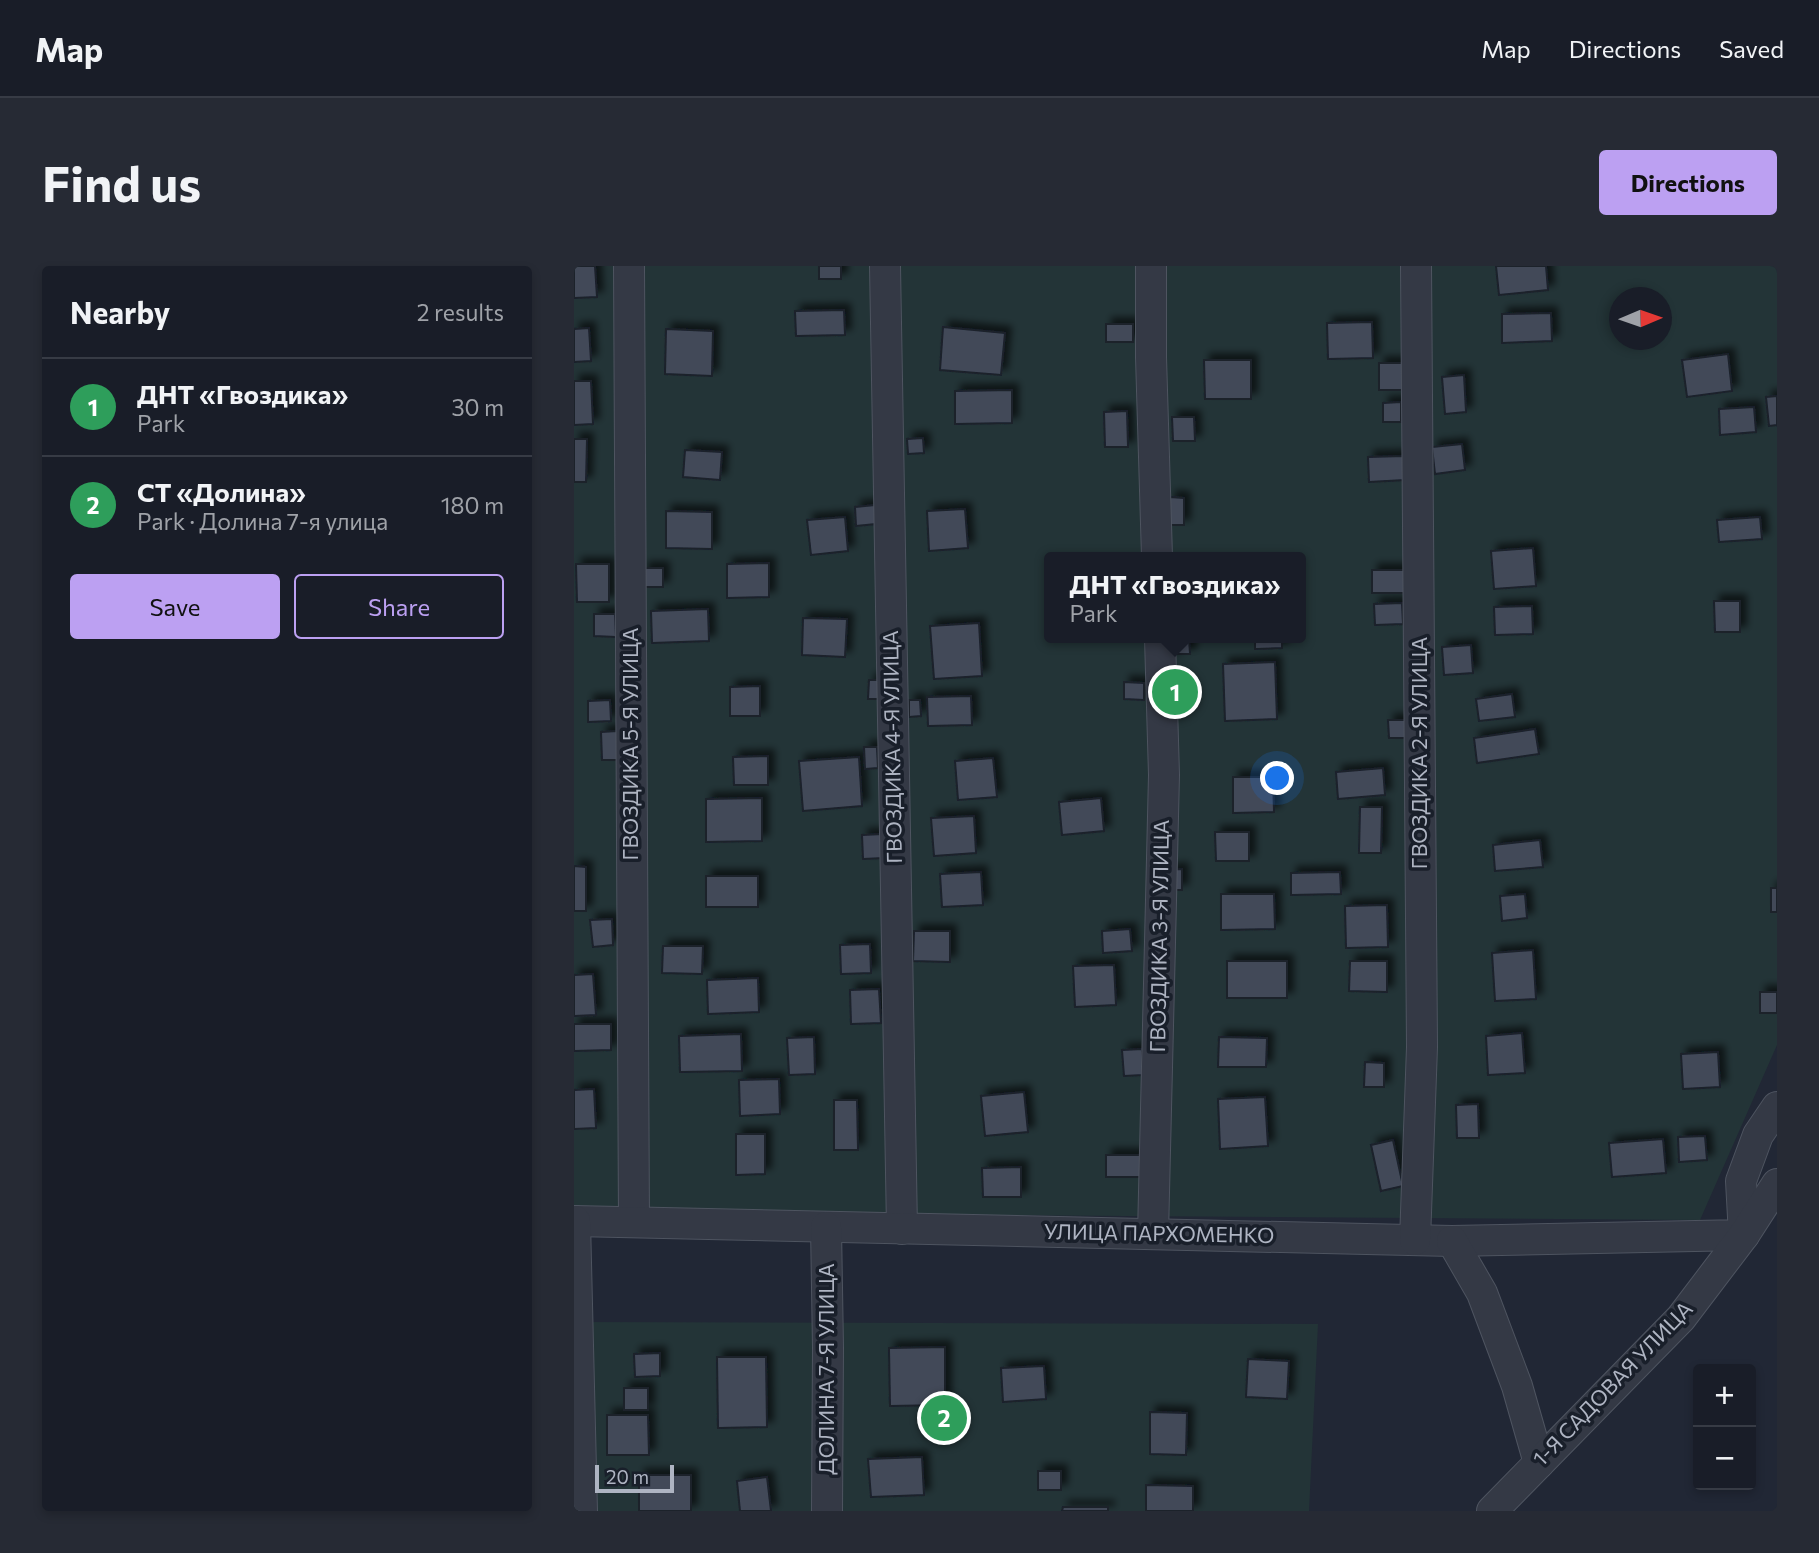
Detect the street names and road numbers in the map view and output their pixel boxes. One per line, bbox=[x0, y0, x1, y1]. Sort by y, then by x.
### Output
street label: ГВОЗДИКА 5-Я УЛИЦА bbox=[617, 628, 642, 860]
street label: ГВОЗДИКА 4-Я УЛИЦА bbox=[877, 630, 906, 864]
street label: ГВОЗДИКА 2-Я УЛИЦА bbox=[1406, 637, 1431, 869]
street label: ГВОЗДИКА 3-Я УЛИЦА bbox=[1144, 819, 1173, 1053]
street label: УЛИЦА ПАРХОМЕНКО bbox=[1044, 1218, 1274, 1247]
street label: ДОЛИНА 7-Я УЛИЦА bbox=[813, 1263, 838, 1475]
street label: 1-Я САДОВАЯ УЛИЦА bbox=[1527, 1296, 1697, 1470]

